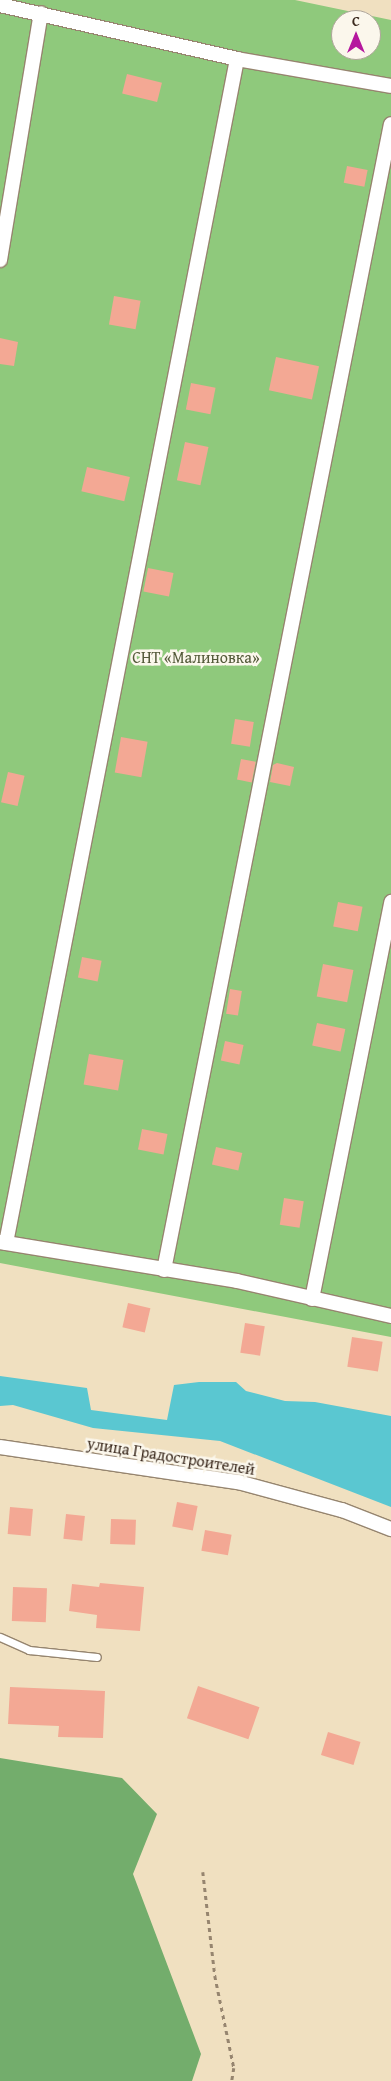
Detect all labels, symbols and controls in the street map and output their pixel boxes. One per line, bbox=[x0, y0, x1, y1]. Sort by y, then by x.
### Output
north arrow bbox=[331, 10, 381, 60]
text: С bbox=[352, 11, 360, 31]
park label: СНТ «Малиновка» bbox=[132, 647, 260, 667]
street label: улица Градостроителей bbox=[86, 1433, 256, 1479]

